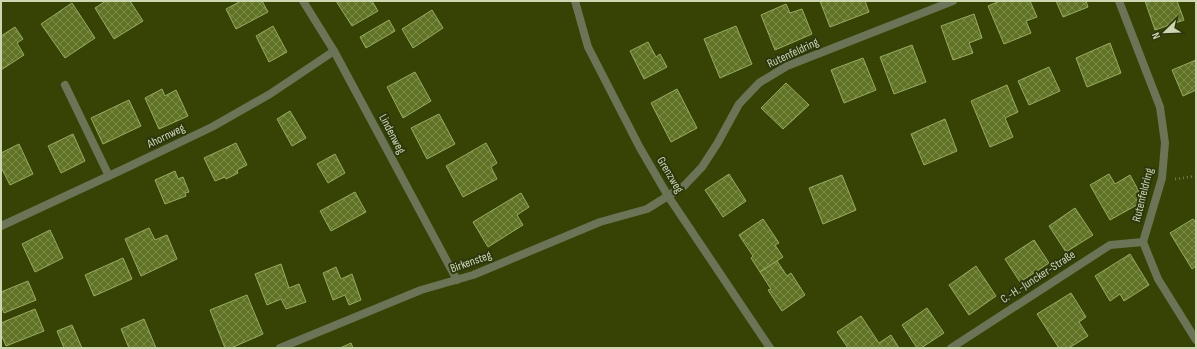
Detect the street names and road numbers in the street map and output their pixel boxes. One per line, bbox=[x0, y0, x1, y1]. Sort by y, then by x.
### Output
street label: Rutenfeldring bbox=[765, 35, 821, 71]
street label: Lindenweg bbox=[375, 111, 409, 157]
street label: Ahornweg bbox=[144, 120, 188, 152]
street label: Grenzweg bbox=[653, 154, 687, 196]
street label: Rutenfeldring bbox=[1129, 166, 1157, 223]
street label: C.-H.-Juncker-Straße bbox=[998, 247, 1078, 307]
street label: Birkensteg bbox=[448, 248, 494, 276]

